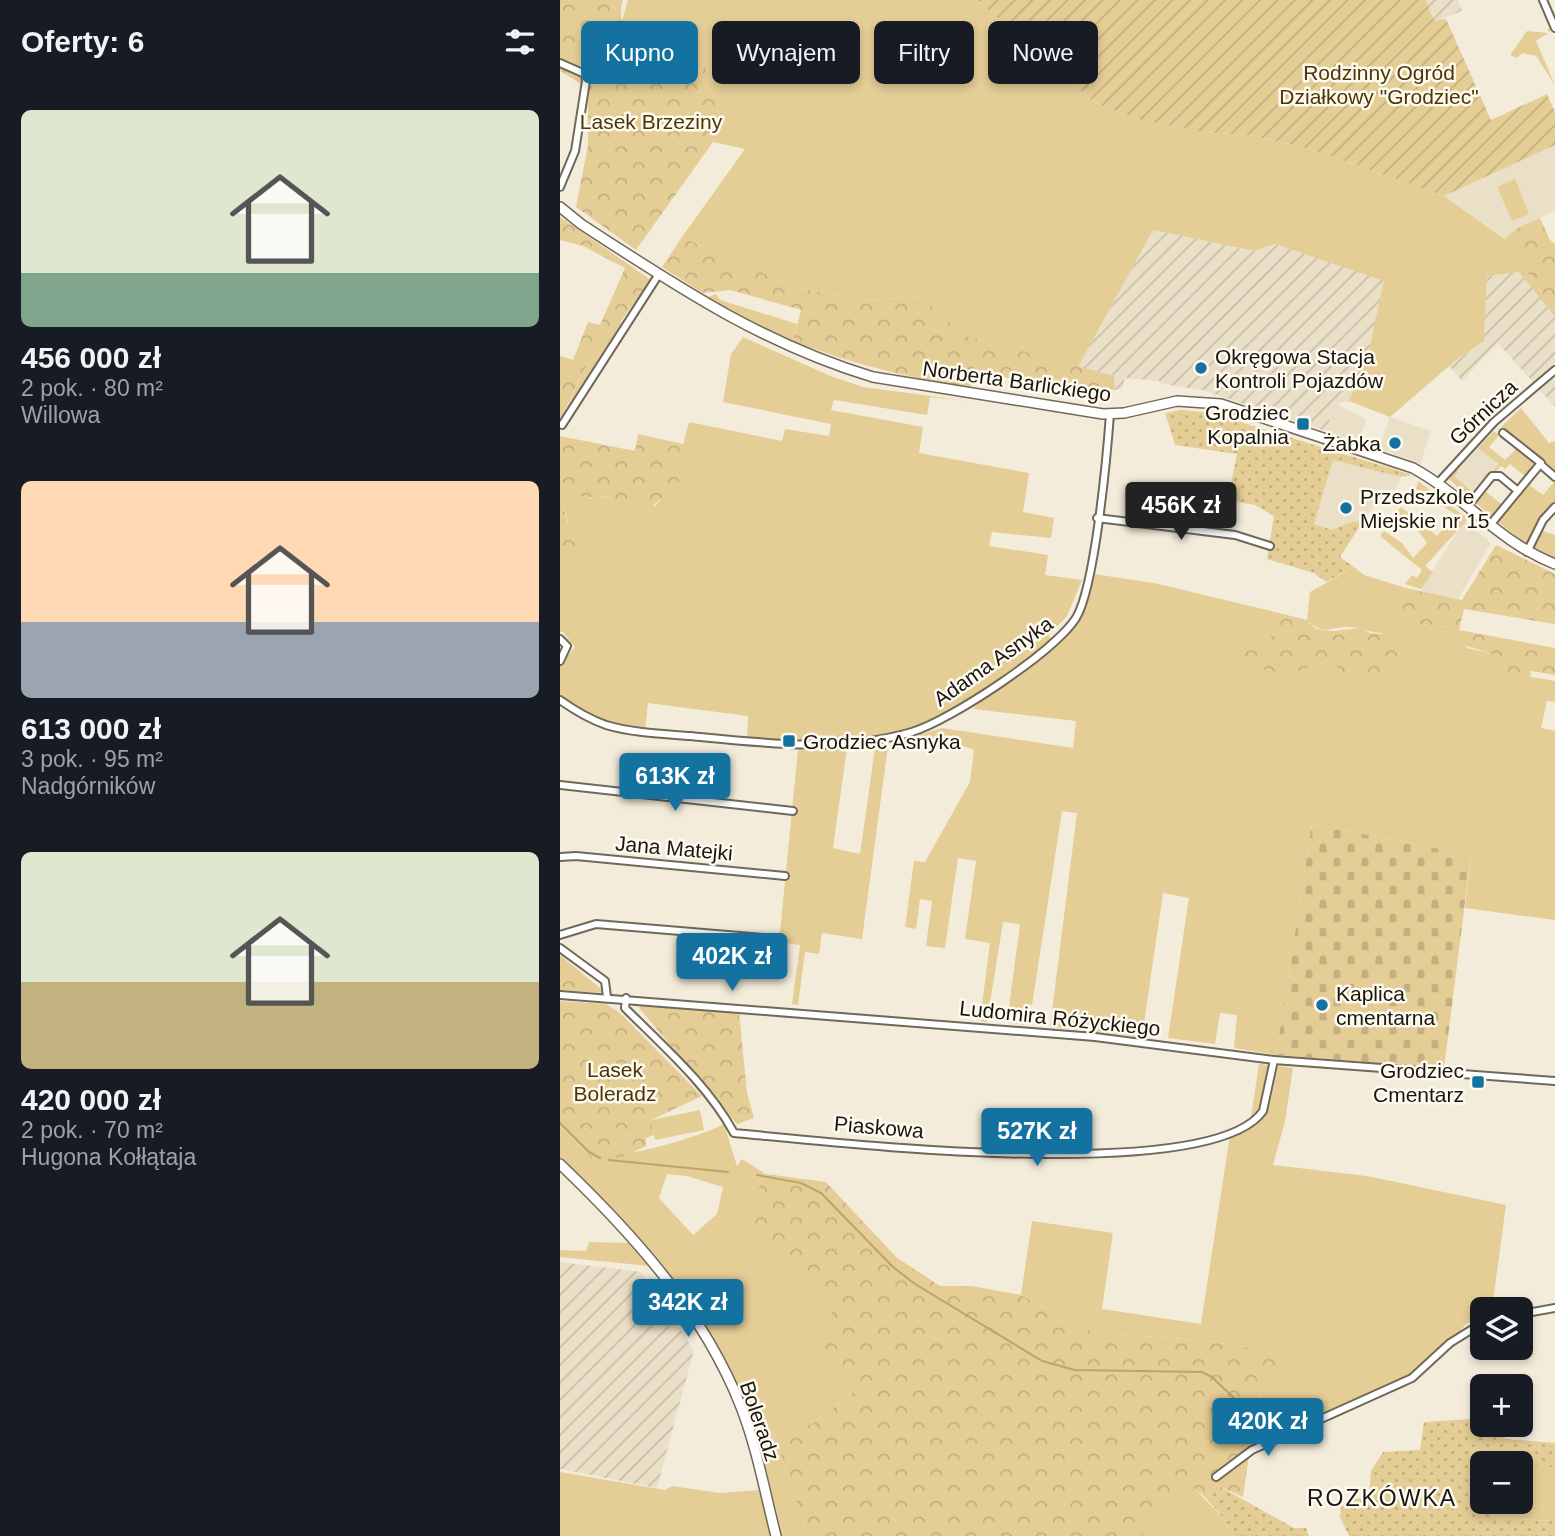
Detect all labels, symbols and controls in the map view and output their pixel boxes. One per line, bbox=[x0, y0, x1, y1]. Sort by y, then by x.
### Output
chip: Kupno bbox=[581, 21, 698, 84]
chip: Wynajem bbox=[712, 21, 860, 84]
chip: Filtry bbox=[874, 21, 974, 84]
chip: Nowe bbox=[988, 21, 1098, 84]
icon: filters bbox=[501, 23, 539, 61]
text: Oferty: 6 bbox=[21, 25, 144, 58]
park label: Rodzinny Ogród Działkowy "Grodziec" bbox=[1279, 61, 1479, 108]
park label: Lasek Brzeziny bbox=[580, 110, 723, 133]
icon: home bbox=[217, 156, 343, 282]
text: 456 000 zł bbox=[21, 341, 161, 374]
place label: Okręgowa Stacja Kontroli Pojazdów bbox=[1215, 345, 1384, 392]
street label: Norberta Barlickiego bbox=[921, 356, 1113, 406]
marker: Okręgowa Stacja Kontroli Pojazdów bbox=[1193, 360, 1209, 376]
text: 2 pok. · 80 m² bbox=[21, 375, 163, 401]
street label: Górnicza bbox=[1444, 375, 1522, 449]
place label: Grodziec Kopalnia bbox=[1205, 401, 1289, 448]
text: Willowa bbox=[21, 402, 100, 428]
marker: Grodziec Kopalnia bbox=[1295, 416, 1311, 432]
place label: Żabka bbox=[1323, 432, 1381, 455]
marker: Żabka bbox=[1387, 435, 1403, 451]
pin: 456K zł bbox=[1116, 482, 1246, 542]
place label: Przedszkole Miejskie nr 15 bbox=[1360, 485, 1490, 532]
text: 456K zł bbox=[1141, 492, 1221, 518]
marker: Przedszkole Miejskie nr 15 bbox=[1338, 500, 1354, 516]
icon: home bbox=[217, 527, 343, 653]
street label: Adama Asnyka bbox=[929, 611, 1057, 711]
text: 613 000 zł bbox=[21, 712, 161, 745]
place label: Grodziec Asnyka bbox=[803, 730, 961, 753]
marker: Grodziec Asnyka bbox=[781, 733, 797, 749]
text: 3 pok. · 95 m² bbox=[21, 746, 163, 772]
pin: 613K zł bbox=[610, 754, 740, 813]
text: 613K zł bbox=[635, 763, 715, 789]
text: Nadgórników bbox=[21, 773, 155, 799]
street label: Jana Matejki bbox=[614, 831, 734, 865]
icon: home bbox=[217, 898, 343, 1024]
pin: 402K zł bbox=[667, 934, 797, 993]
text: 402K zł bbox=[692, 943, 772, 969]
place label: Kaplica cmentarna bbox=[1336, 982, 1436, 1029]
street label: Ludomira Różyckiego bbox=[958, 996, 1162, 1040]
marker: Kaplica cmentarna bbox=[1314, 997, 1330, 1013]
park label: Lasek Boleradz bbox=[574, 1058, 656, 1105]
place label: Grodziec Cmentarz bbox=[1373, 1059, 1464, 1106]
marker: Grodziec Cmentarz bbox=[1470, 1074, 1486, 1090]
text: 420 000 zł bbox=[21, 1083, 161, 1116]
pin: 527K zł bbox=[972, 1108, 1102, 1168]
street label: Piaskowa bbox=[833, 1112, 925, 1142]
text: 2 pok. · 70 m² bbox=[21, 1117, 163, 1143]
text: 527K zł bbox=[997, 1118, 1077, 1144]
text: Hugona Kołłątaja bbox=[21, 1144, 196, 1170]
pin: 342K zł bbox=[623, 1280, 753, 1339]
text: 342K zł bbox=[648, 1289, 728, 1315]
map controls bbox=[1470, 1297, 1533, 1514]
button: layers bbox=[1470, 1297, 1533, 1360]
button: + bbox=[1470, 1374, 1533, 1437]
street label: Boleradz bbox=[736, 1378, 784, 1464]
pin: 420K zł bbox=[1203, 1398, 1333, 1458]
text: 420K zł bbox=[1228, 1408, 1308, 1434]
button: − bbox=[1470, 1451, 1533, 1514]
district label: ROZKÓWKA bbox=[1307, 1485, 1457, 1511]

